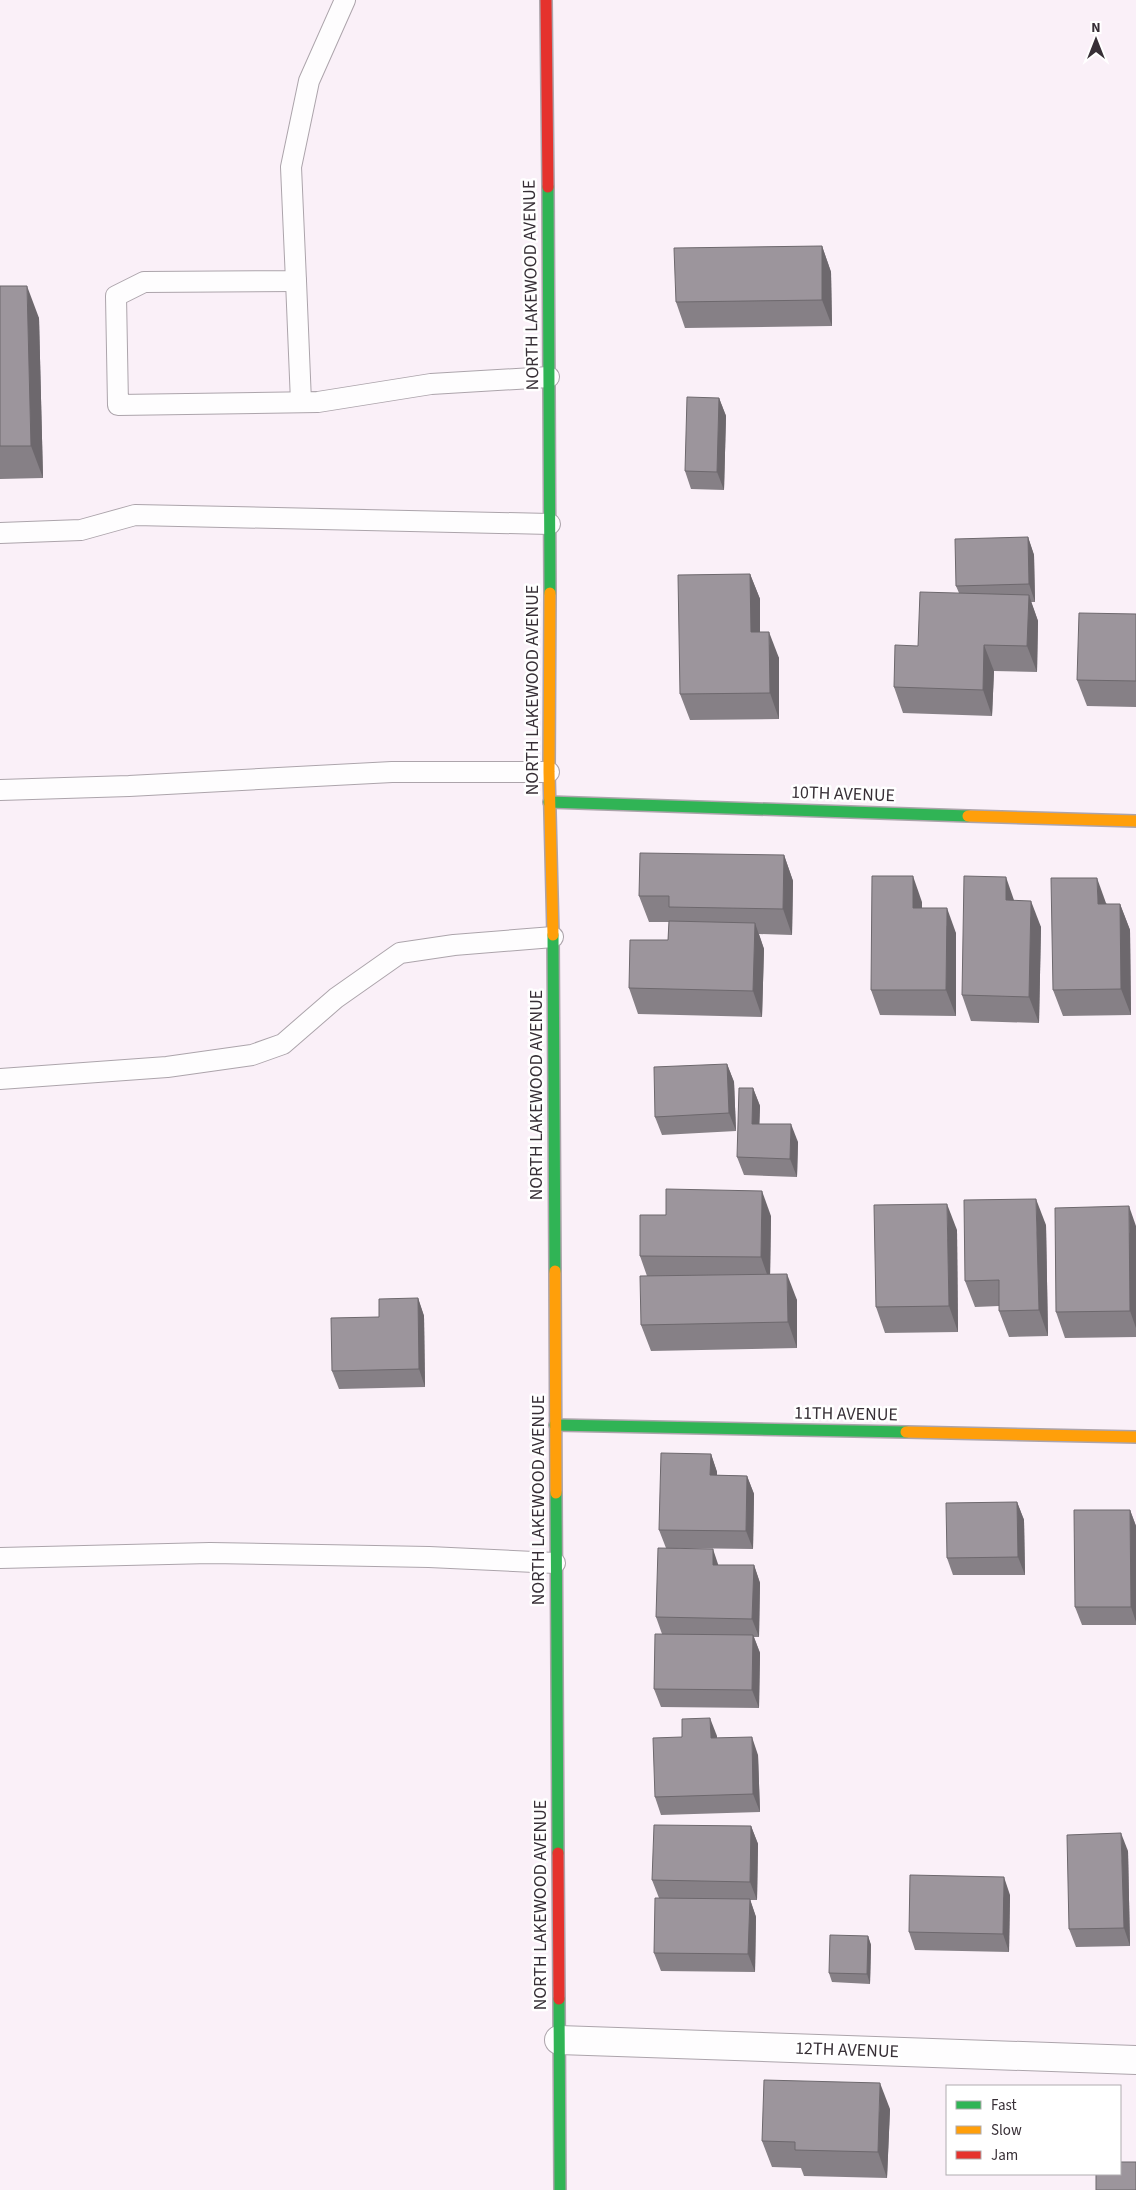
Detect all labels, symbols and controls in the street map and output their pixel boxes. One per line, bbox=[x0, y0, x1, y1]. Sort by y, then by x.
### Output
north arrow bbox=[1071, 15, 1121, 65]
text: N bbox=[1091, 18, 1101, 38]
street label: NORTH LAKEWOOD AVENUE bbox=[517, 179, 545, 391]
street label: NORTH LAKEWOOD AVENUE bbox=[520, 585, 545, 795]
street label: 10TH AVENUE bbox=[791, 780, 895, 808]
street label: NORTH LAKEWOOD AVENUE bbox=[524, 990, 549, 1200]
street label: NORTH LAKEWOOD AVENUE bbox=[526, 1395, 551, 1605]
street label: 11TH AVENUE bbox=[794, 1401, 898, 1427]
street label: NORTH LAKEWOOD AVENUE bbox=[528, 1800, 553, 2010]
street label: 12TH AVENUE bbox=[795, 2036, 899, 2064]
legend bbox=[946, 2085, 1121, 2175]
text: Fast bbox=[991, 2095, 1017, 2116]
text: Slow bbox=[991, 2120, 1022, 2141]
text: Jam bbox=[991, 2145, 1018, 2166]

